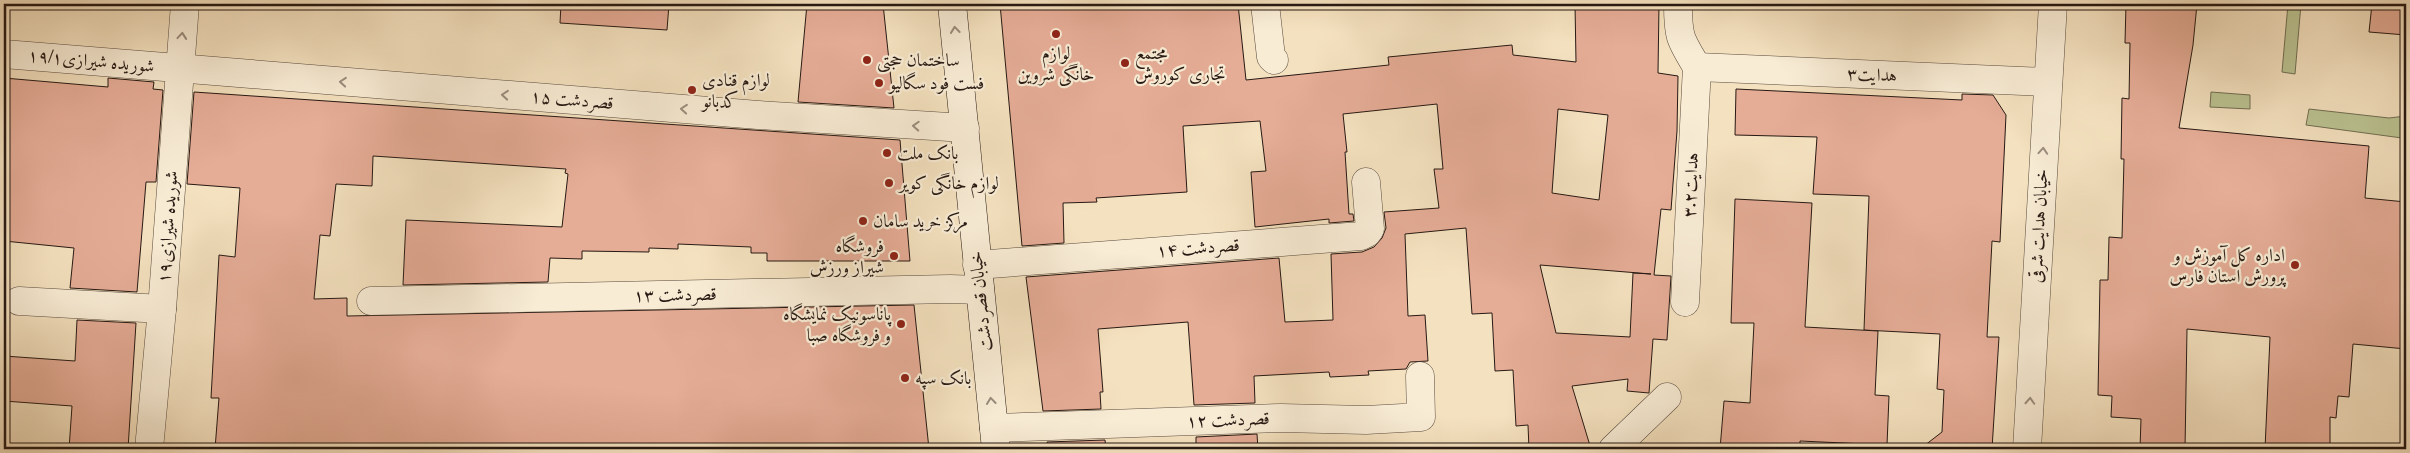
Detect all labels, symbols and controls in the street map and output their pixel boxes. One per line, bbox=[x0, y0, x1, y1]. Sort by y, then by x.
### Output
one-way arrow bbox=[949, 26, 960, 34]
marker: لوازم خانگی شروین bbox=[1050, 28, 1062, 40]
one-way arrow bbox=[176, 32, 187, 40]
place label: لوازم خانگی شروین bbox=[1018, 42, 1095, 87]
place label: مجتمع تجاری کوروش bbox=[1135, 42, 1226, 86]
street label: شوریده شیرازی۱۹/۱ bbox=[27, 44, 155, 78]
place label: ساختمان حجتی bbox=[877, 49, 960, 73]
marker: ساختمان حجتی bbox=[861, 54, 873, 66]
marker: مجتمع تجاری کوروش bbox=[1119, 57, 1131, 69]
street label: هدایت۳ bbox=[1846, 63, 1898, 87]
place label: لوازم قنادی کدبانو bbox=[700, 69, 770, 113]
place label: فست فود سگالیو bbox=[887, 71, 984, 95]
one-way arrow bbox=[338, 77, 346, 88]
marker: فست فود سگالیو bbox=[873, 77, 885, 89]
marker: لوازم قنادی کدبانو bbox=[686, 84, 698, 96]
street label: قصردشت ۱۵ bbox=[529, 85, 615, 115]
one-way arrow bbox=[500, 89, 508, 100]
one-way arrow bbox=[680, 104, 688, 115]
one-way arrow bbox=[912, 121, 920, 132]
place label: بانک ملت bbox=[897, 142, 959, 165]
marker: بانک ملت bbox=[881, 147, 893, 159]
one-way arrow bbox=[2038, 147, 2049, 155]
street label: هدایت۳.۲ bbox=[1678, 152, 1704, 218]
street label: خیابان هدایت شرقی bbox=[2025, 168, 2053, 284]
street label: شوریده شیرازی۱۹ bbox=[153, 170, 183, 284]
place label: لوازم خانگی کویر bbox=[897, 172, 999, 199]
marker: لوازم خانگی کویر bbox=[883, 177, 895, 189]
place label: مرکز خرید سامان bbox=[873, 210, 968, 234]
marker: مرکز خرید سامان bbox=[857, 215, 869, 227]
place label: فروشگاه شیراز ورزش bbox=[810, 234, 884, 279]
street label: قصردشت ۱۴ bbox=[1156, 234, 1240, 262]
place label: اداره کل آموزش و پرورش استان فارس bbox=[2169, 244, 2287, 288]
marker: فروشگاه شیراز ورزش bbox=[888, 250, 900, 262]
street label: خیابان قصردشت bbox=[964, 250, 998, 352]
marker: اداره کل آموزش و پرورش استان فارس bbox=[2289, 259, 2301, 271]
street label: قصردشت ۱۳ bbox=[633, 283, 717, 307]
place label: پاناسونیک نمایشگاه و فروشگاه صبا bbox=[783, 302, 893, 347]
marker: پاناسونیک نمایشگاه و فروشگاه صبا bbox=[895, 318, 907, 330]
place label: بانک سپه bbox=[915, 367, 971, 390]
marker: بانک سپه bbox=[899, 372, 911, 384]
one-way arrow bbox=[986, 396, 997, 404]
one-way arrow bbox=[2024, 396, 2035, 404]
street label: قصردشت ۱۲ bbox=[1186, 407, 1270, 433]

